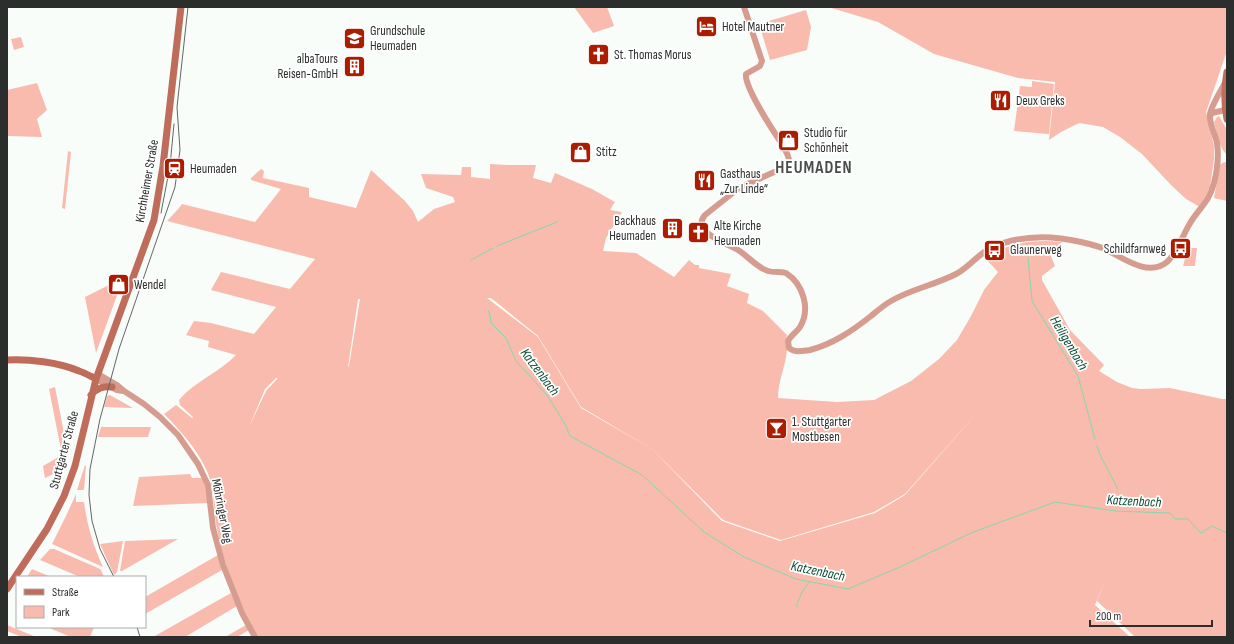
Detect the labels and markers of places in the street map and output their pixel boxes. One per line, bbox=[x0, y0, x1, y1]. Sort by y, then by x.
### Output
hotel icon: Hotel Mautner bbox=[693, 14, 719, 40]
place label: Hotel Mautner bbox=[722, 19, 784, 35]
place label: Grundschule Heumaden bbox=[370, 23, 425, 54]
school or university icon: Grundschule Heumaden bbox=[342, 25, 368, 51]
church icon: St. Thomas Morus bbox=[585, 42, 611, 68]
place label: St. Thomas Morus bbox=[614, 47, 692, 63]
place label: albaTours Reisen-GmbH bbox=[277, 51, 338, 82]
building icon: albaTours Reisen-GmbH bbox=[341, 53, 367, 79]
restaurant icon: Deux Greks bbox=[988, 88, 1014, 114]
place label: Deux Greks bbox=[1016, 93, 1065, 109]
place label: Studio für Schönheit bbox=[804, 125, 848, 156]
shop icon: Studio für Schönheit bbox=[775, 127, 801, 153]
shop icon: Stitz bbox=[568, 139, 594, 165]
place label: Stitz bbox=[596, 144, 617, 160]
station icon: Heumaden bbox=[162, 156, 188, 182]
place label: Heumaden bbox=[190, 161, 237, 177]
place label: Gasthaus „Zur Linde“ bbox=[720, 166, 768, 197]
restaurant icon: Gasthaus „Zur Linde“ bbox=[692, 168, 718, 194]
place label: Backhaus Heumaden bbox=[609, 213, 656, 244]
building icon: Backhaus Heumaden bbox=[659, 215, 685, 241]
place label: Alte Kirche Heumaden bbox=[713, 218, 761, 249]
church icon: Alte Kirche Heumaden bbox=[685, 220, 711, 246]
bus stop icon: Schildfarnweg bbox=[1168, 236, 1194, 262]
bus stop icon: Glaunerweg bbox=[982, 237, 1008, 263]
place label: Schildfarnweg bbox=[1104, 241, 1166, 257]
place label: Glaunerweg bbox=[1010, 242, 1062, 258]
shop icon: Wendel bbox=[105, 272, 131, 298]
place label: Wendel bbox=[134, 277, 166, 293]
place label: 1. Stuttgarter Mostbesen bbox=[792, 414, 851, 445]
bar icon: 1. Stuttgarter Mostbesen bbox=[764, 416, 790, 442]

